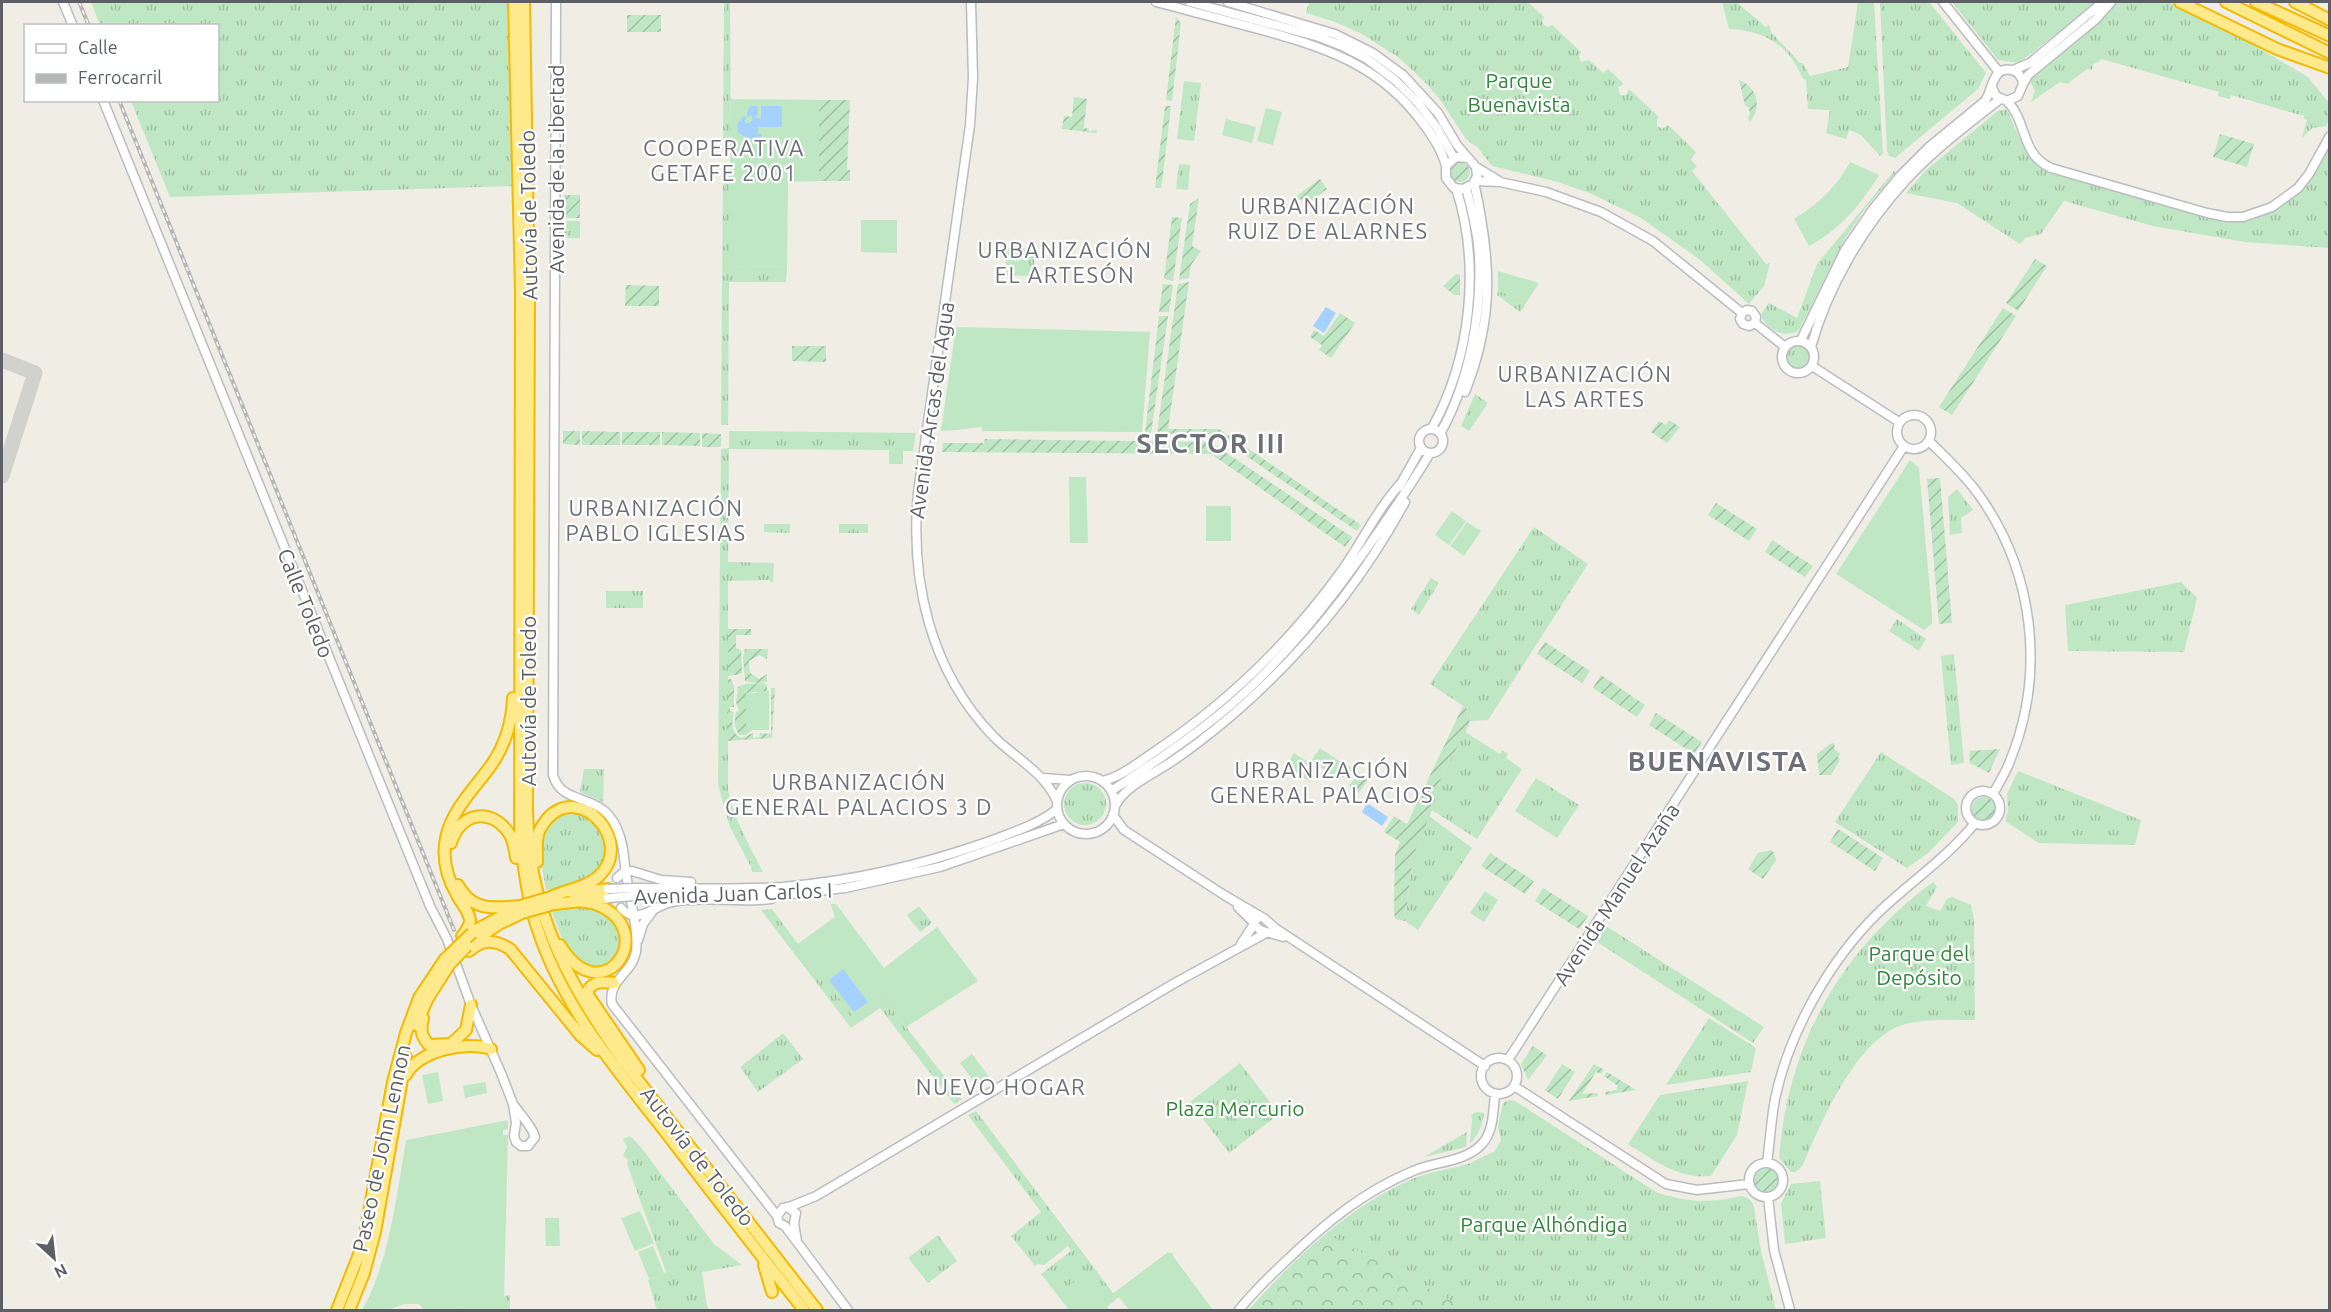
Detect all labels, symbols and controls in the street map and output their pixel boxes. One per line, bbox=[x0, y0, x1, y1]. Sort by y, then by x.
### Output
legend bbox=[24, 24, 219, 102]
text: Calle bbox=[78, 37, 118, 57]
street label: Avenida de la Libertad bbox=[544, 65, 568, 273]
text: Ferrocarril bbox=[78, 67, 162, 87]
park label: Parque Buenavista bbox=[1467, 68, 1571, 116]
street label: Autovía de Toledo bbox=[515, 130, 541, 300]
district label: COOPERATIVA GETAFE 2001 bbox=[643, 135, 805, 185]
district label: URBANIZACIÓN RUIZ DE ALARNES bbox=[1228, 192, 1429, 243]
district label: URBANIZACIÓN EL ARTESÓN bbox=[977, 236, 1153, 287]
street label: Avenida Arcas del Agua bbox=[904, 300, 958, 520]
district label: URBANIZACIÓN LAS ARTES bbox=[1497, 360, 1673, 411]
district label: SECTOR III bbox=[1136, 428, 1286, 458]
district label: URBANIZACIÓN PABLO IGLESIAS bbox=[565, 494, 747, 545]
street label: Calle Toledo bbox=[273, 545, 339, 661]
street label: Autovía de Toledo bbox=[516, 616, 540, 786]
district label: BUENAVISTA bbox=[1628, 746, 1808, 776]
district label: URBANIZACIÓN GENERAL PALACIOS bbox=[1210, 756, 1434, 807]
district label: URBANIZACIÓN GENERAL PALACIOS 3 D bbox=[725, 768, 993, 819]
street label: Avenida Manuel Azaña bbox=[1548, 798, 1684, 990]
street label: Avenida Juan Carlos I bbox=[633, 878, 833, 908]
park label: Parque del Depósito bbox=[1868, 941, 1970, 989]
street label: Paseo de John Lennon bbox=[347, 1042, 415, 1254]
district label: NUEVO HOGAR bbox=[916, 1074, 1086, 1099]
street label: Autovía de Toledo bbox=[636, 1081, 760, 1231]
park label: Plaza Mercurio bbox=[1166, 1096, 1305, 1120]
park label: Parque Alhóndiga bbox=[1460, 1212, 1628, 1236]
north arrow bbox=[24, 1228, 84, 1288]
text: N bbox=[51, 1261, 70, 1282]

